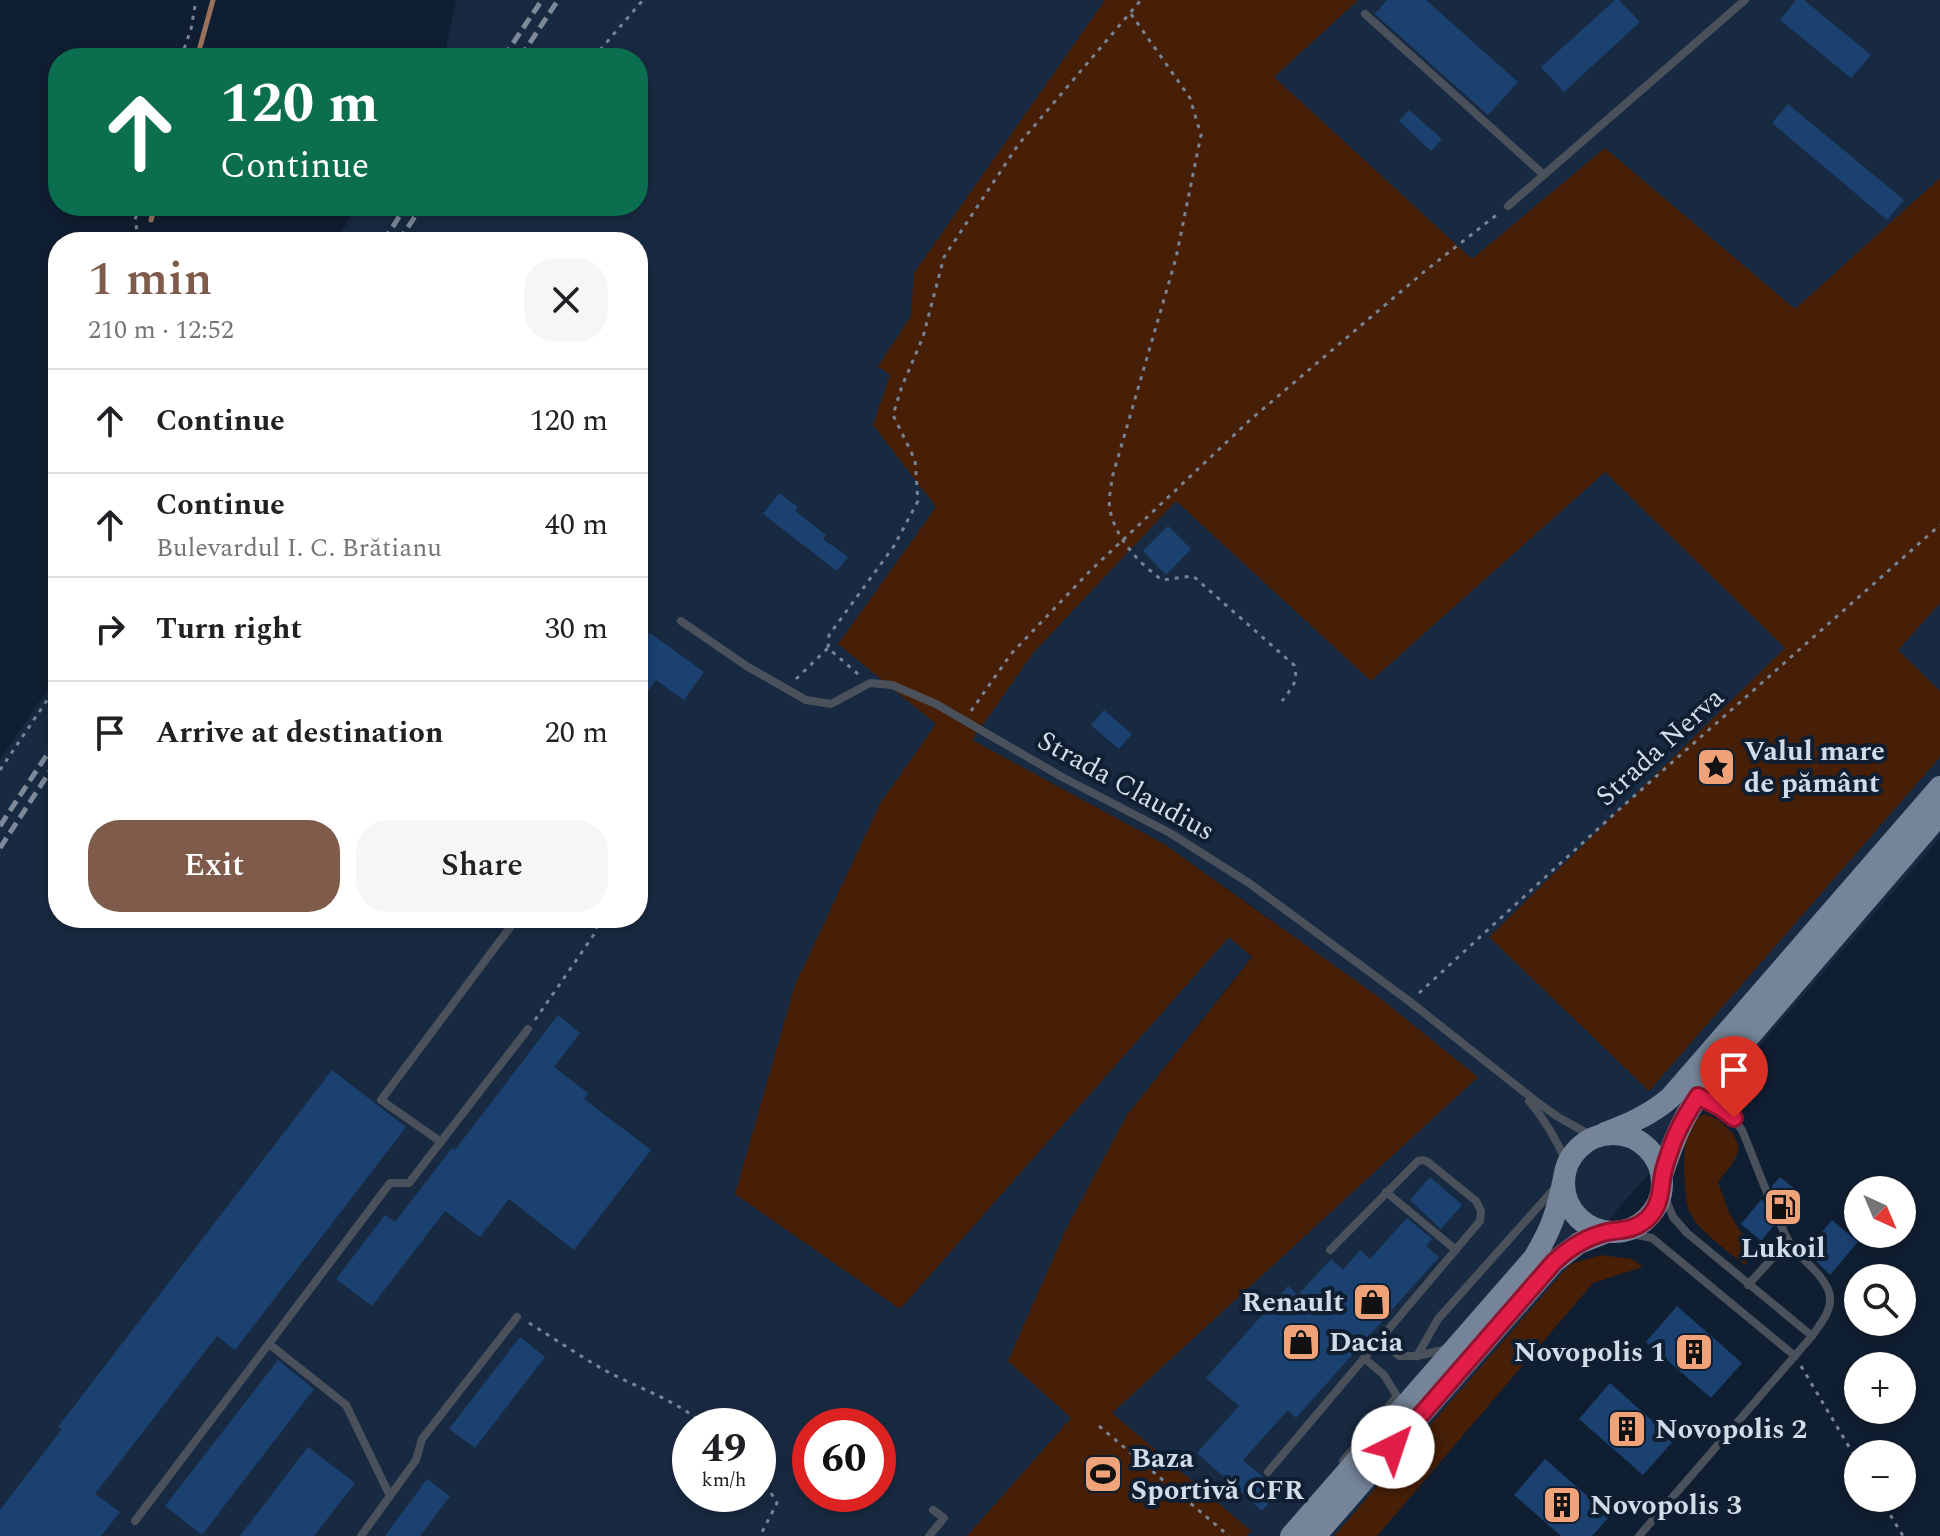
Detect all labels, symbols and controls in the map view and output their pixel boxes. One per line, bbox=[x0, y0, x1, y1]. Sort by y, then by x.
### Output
text: 120 m bbox=[220, 62, 379, 147]
icon: ahead bbox=[88, 80, 192, 184]
text: Continue bbox=[220, 139, 369, 194]
text: 1 min bbox=[88, 243, 213, 316]
button: close bbox=[524, 258, 608, 342]
text: 210 m · 12:52 bbox=[88, 310, 234, 350]
text: Continue bbox=[156, 398, 285, 444]
text: 120 m bbox=[530, 398, 608, 444]
icon: ahead bbox=[88, 399, 132, 443]
text: Continue bbox=[156, 482, 285, 528]
text: 40 m bbox=[545, 502, 608, 548]
icon: ahead bbox=[88, 503, 132, 547]
text: Bulevardul I. C. Brătianu bbox=[156, 528, 442, 568]
text: Turn right bbox=[156, 606, 302, 652]
text: 30 m bbox=[545, 606, 608, 652]
icon: right bbox=[88, 607, 132, 651]
street label: Strada Nerva bbox=[1586, 677, 1734, 817]
text: Arrive at destination bbox=[156, 710, 443, 756]
text: 20 m bbox=[545, 710, 608, 756]
icon: arrive bbox=[88, 711, 132, 755]
street label: Strada Claudius bbox=[1029, 719, 1223, 853]
place label: Valul mare de pământ bbox=[1744, 730, 1885, 805]
place icon: Valul mare de pământ bbox=[1695, 746, 1737, 788]
button: Exit bbox=[88, 820, 340, 912]
button: Share bbox=[356, 820, 608, 912]
pin bbox=[1700, 1036, 1768, 1118]
icon: arrive bbox=[1712, 1048, 1756, 1092]
north arrow bbox=[1844, 1176, 1916, 1248]
map controls bbox=[1844, 1176, 1916, 1512]
fuel station icon: Lukoil bbox=[1762, 1186, 1804, 1228]
place label: Lukoil bbox=[1741, 1227, 1825, 1270]
button: search bbox=[1844, 1264, 1916, 1336]
place label: Renault bbox=[1242, 1281, 1344, 1324]
shop icon: Renault bbox=[1351, 1281, 1393, 1323]
shop icon: Dacia bbox=[1280, 1321, 1322, 1363]
place label: Dacia bbox=[1329, 1321, 1404, 1364]
place label: Novopolis 1 bbox=[1514, 1331, 1666, 1374]
building icon: Novopolis 1 bbox=[1673, 1331, 1715, 1373]
button: + bbox=[1844, 1352, 1916, 1424]
position arrow bbox=[1351, 1405, 1435, 1489]
speed limit sign: 60 bbox=[792, 1408, 896, 1512]
building icon: Novopolis 2 bbox=[1606, 1408, 1648, 1450]
place label: Novopolis 2 bbox=[1655, 1408, 1807, 1451]
text: 49 bbox=[702, 1419, 746, 1480]
place label: Baza Sportivă CFR bbox=[1131, 1437, 1305, 1512]
button: − bbox=[1844, 1440, 1916, 1512]
sports icon: Baza Sportivă CFR bbox=[1082, 1453, 1124, 1495]
text: km/h bbox=[702, 1465, 747, 1495]
building icon: Novopolis 3 bbox=[1541, 1484, 1583, 1526]
place label: Novopolis 3 bbox=[1590, 1484, 1742, 1527]

